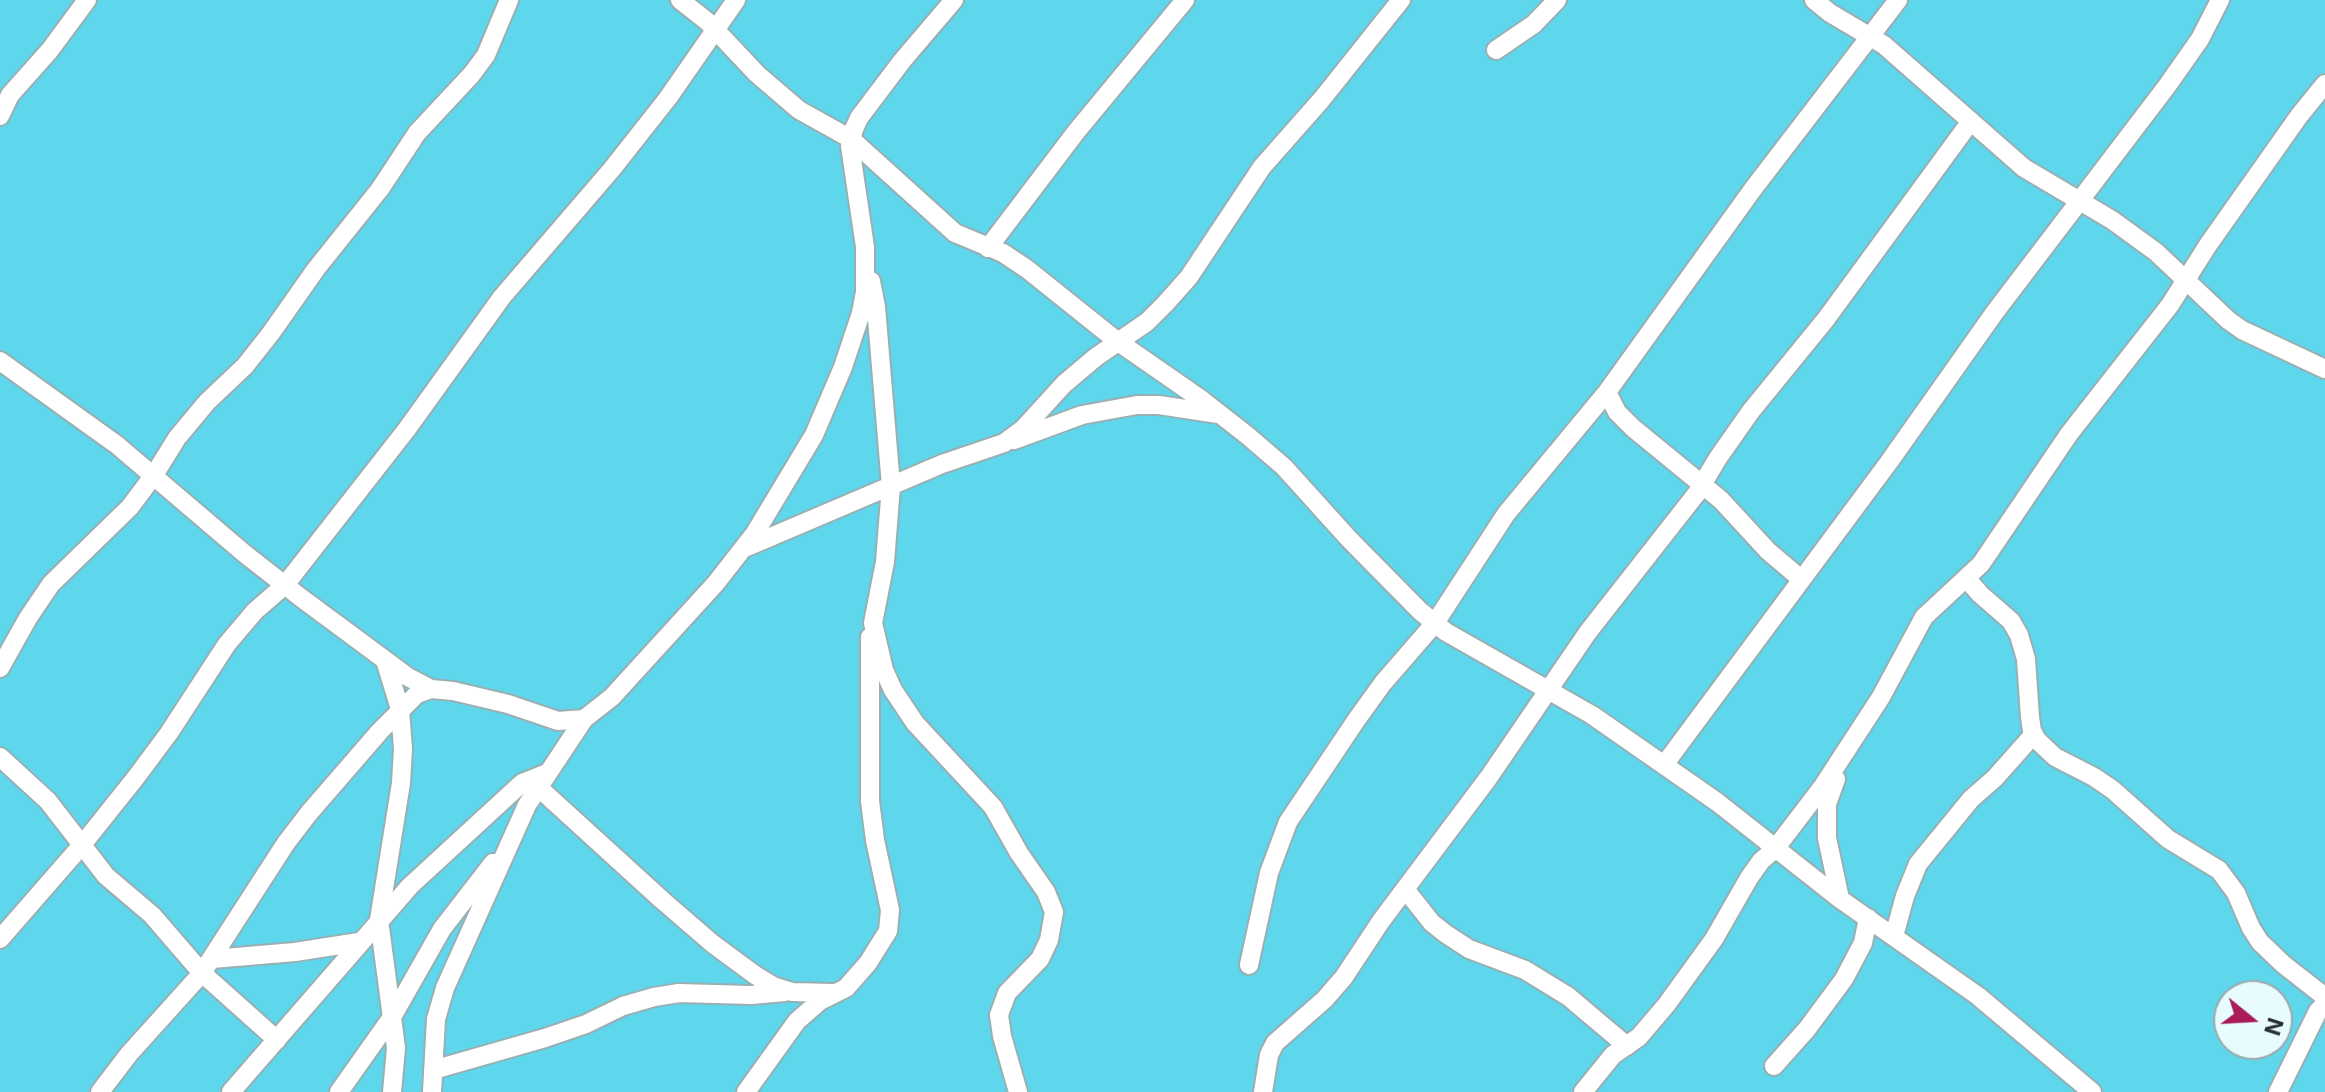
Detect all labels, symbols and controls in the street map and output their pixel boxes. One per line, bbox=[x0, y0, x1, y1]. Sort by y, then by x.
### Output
north arrow bbox=[2213, 980, 2293, 1060]
text: N bbox=[2259, 1015, 2289, 1039]

